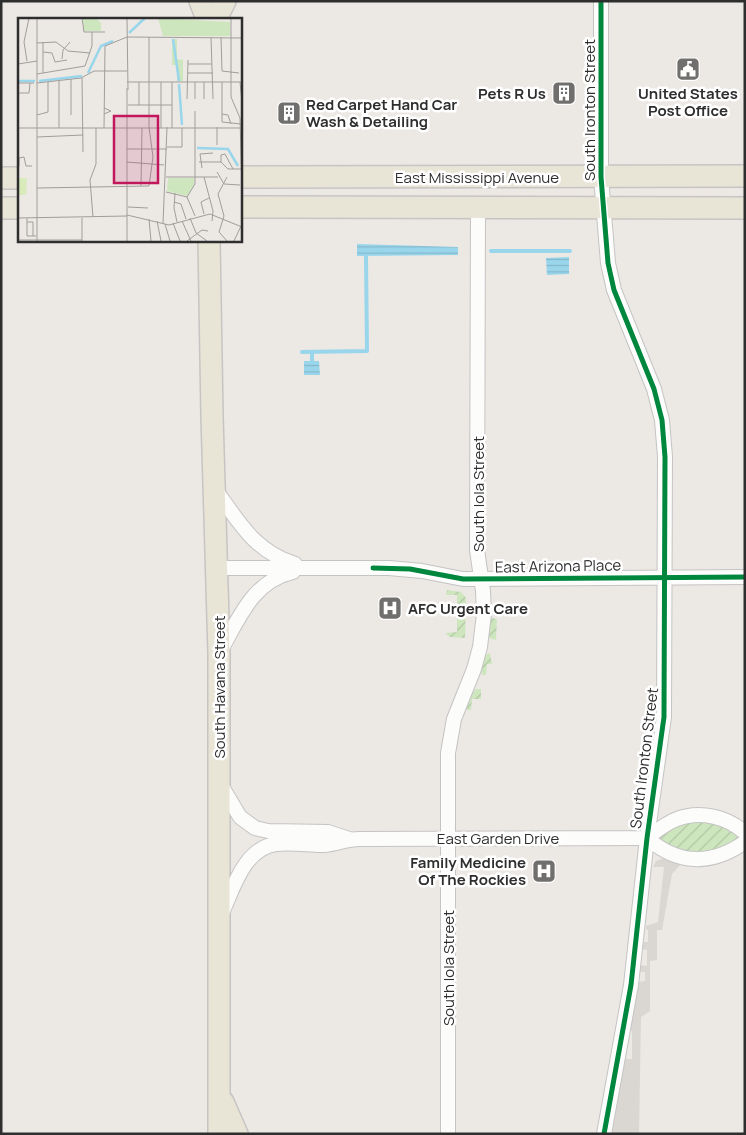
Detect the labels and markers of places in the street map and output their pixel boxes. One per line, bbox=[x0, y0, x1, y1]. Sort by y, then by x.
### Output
public building icon: United States Post Office bbox=[675, 56, 701, 82]
building icon: Pets R Us bbox=[551, 80, 577, 106]
place label: Pets R Us bbox=[478, 83, 546, 104]
place label: United States Post Office bbox=[638, 83, 738, 121]
place label: Red Carpet Hand Car Wash & Detailing bbox=[306, 94, 457, 132]
building icon: Red Carpet Hand Car Wash & Detailing bbox=[276, 100, 302, 126]
hospital icon: AFC Urgent Care bbox=[377, 595, 403, 621]
place label: AFC Urgent Care bbox=[408, 598, 528, 619]
place label: Family Medicine Of The Rockies bbox=[410, 852, 526, 890]
hospital icon: Family Medicine Of The Rockies bbox=[531, 858, 557, 884]

